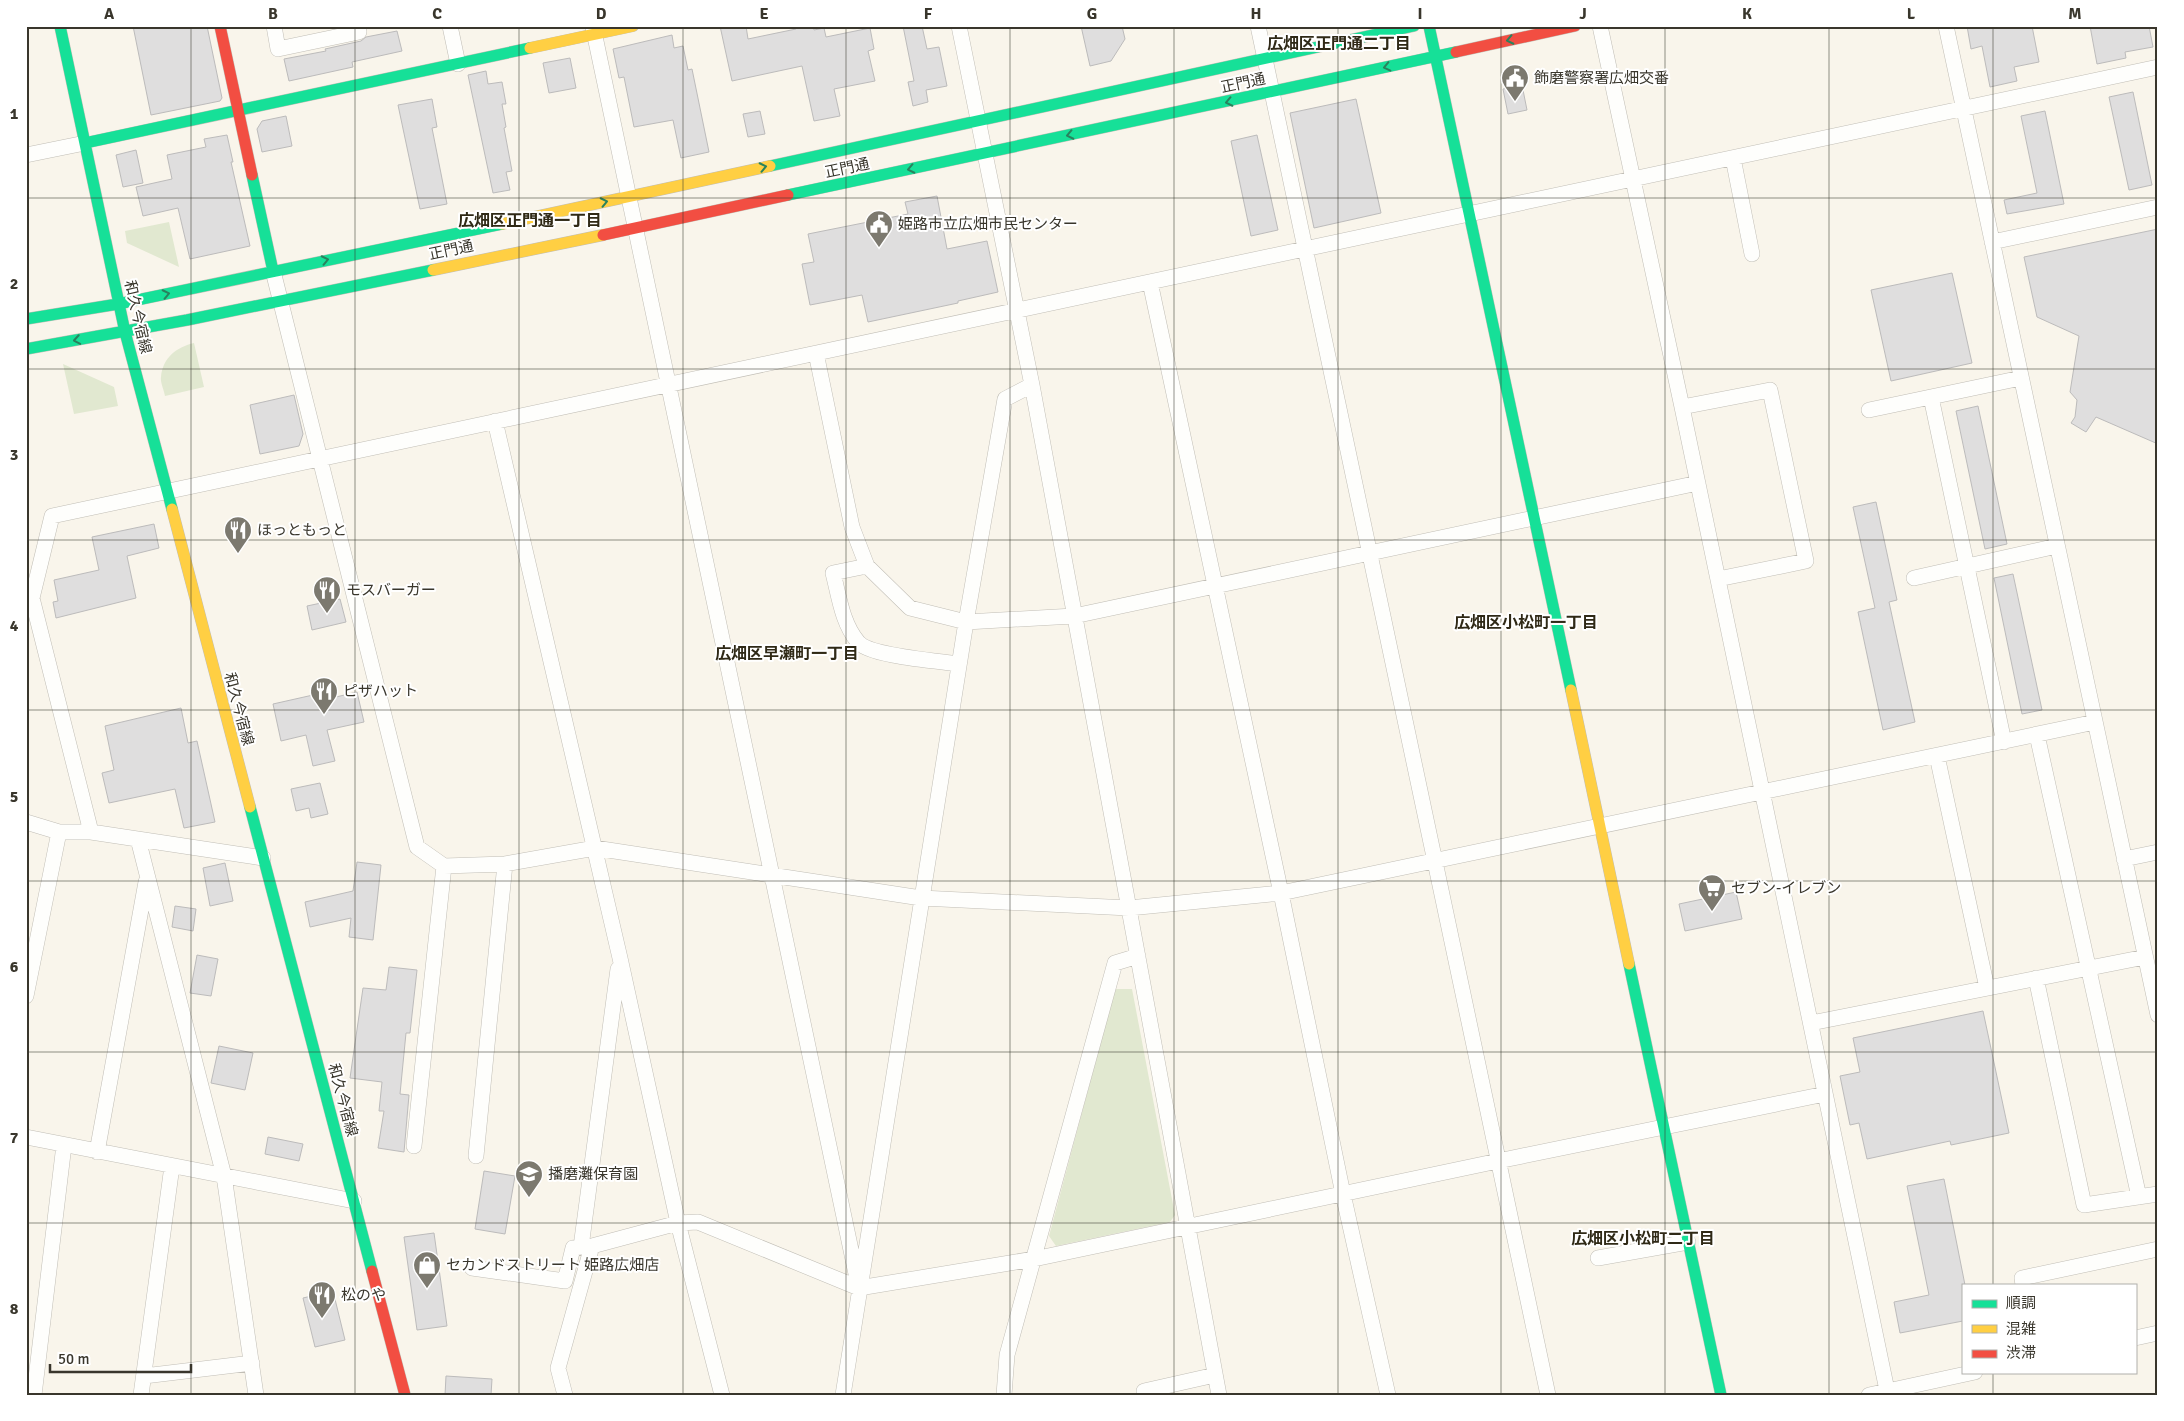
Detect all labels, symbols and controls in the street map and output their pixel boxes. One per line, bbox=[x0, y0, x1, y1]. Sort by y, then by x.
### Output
text: A bbox=[104, 4, 115, 24]
text: B bbox=[268, 4, 278, 24]
text: C bbox=[432, 4, 442, 24]
text: D bbox=[596, 4, 607, 24]
text: E bbox=[759, 4, 769, 24]
text: F bbox=[924, 4, 933, 24]
text: G bbox=[1087, 4, 1097, 24]
text: H bbox=[1251, 4, 1261, 24]
text: I bbox=[1417, 4, 1423, 24]
text: J bbox=[1579, 4, 1587, 24]
text: K bbox=[1742, 4, 1752, 24]
text: L bbox=[1907, 4, 1916, 24]
text: M bbox=[2068, 4, 2082, 24]
district label: 広畑区正門通二丁目 bbox=[1267, 34, 1411, 54]
one-way arrow bbox=[1506, 34, 1514, 45]
one-way arrow bbox=[1383, 61, 1392, 72]
public building icon: 飾磨警察署広畑交番 bbox=[1500, 63, 1530, 102]
place label: 飾磨警察署広畑交番 bbox=[1534, 69, 1669, 87]
street label: 正門通 bbox=[1219, 70, 1267, 96]
one-way arrow bbox=[1224, 96, 1233, 106]
text: 1 bbox=[10, 104, 19, 124]
one-way arrow bbox=[1065, 130, 1074, 140]
street label: 正門通 bbox=[823, 155, 871, 181]
one-way arrow bbox=[758, 163, 767, 173]
one-way arrow bbox=[906, 163, 915, 174]
one-way arrow bbox=[600, 197, 609, 208]
public building icon: 姫路市立広畑市民センター bbox=[864, 209, 894, 248]
district label: 広畑区正門通一丁目 bbox=[458, 211, 602, 231]
place label: 姫路市立広畑市民センター bbox=[898, 215, 1078, 233]
street label: 正門通 bbox=[427, 237, 475, 263]
one-way arrow bbox=[321, 255, 330, 266]
text: 2 bbox=[10, 274, 18, 294]
street label: 和久今宿線 bbox=[121, 278, 155, 356]
one-way arrow bbox=[162, 289, 171, 300]
one-way arrow bbox=[72, 335, 81, 345]
text: 3 bbox=[10, 445, 18, 465]
restaurant icon: ほっともっと bbox=[223, 515, 253, 554]
place label: ほっともっと bbox=[257, 521, 347, 539]
restaurant icon: モスバーガー bbox=[312, 575, 342, 614]
place label: モスバーガー bbox=[346, 581, 436, 599]
district label: 広畑区小松町一丁目 bbox=[1454, 613, 1598, 633]
text: 4 bbox=[10, 616, 19, 636]
district label: 広畑区早瀬町一丁目 bbox=[715, 644, 859, 664]
street label: 和久今宿線 bbox=[221, 670, 257, 748]
restaurant icon: ピザハット bbox=[309, 676, 339, 715]
place label: ピザハット bbox=[343, 682, 418, 700]
text: 5 bbox=[10, 787, 18, 807]
supermarket icon: セブン-イレブン bbox=[1697, 873, 1727, 912]
place label: セブン-イレブン bbox=[1731, 879, 1841, 897]
text: 6 bbox=[10, 957, 19, 977]
street label: 和久今宿線 bbox=[325, 1061, 361, 1139]
text: 7 bbox=[10, 1128, 19, 1148]
school or university icon: 播磨灘保育園 bbox=[514, 1159, 544, 1198]
place label: 播磨灘保育園 bbox=[548, 1165, 638, 1183]
district label: 広畑区小松町二丁目 bbox=[1571, 1229, 1715, 1249]
shop icon: セカンドストリート 姫路広畑店 bbox=[412, 1250, 442, 1289]
place label: セカンドストリート 姫路広畑店 bbox=[446, 1256, 659, 1274]
restaurant icon: 松のや bbox=[307, 1280, 337, 1319]
legend bbox=[1962, 1284, 2136, 1374]
place label: 松のや bbox=[341, 1286, 386, 1304]
text: 順調 bbox=[2006, 1294, 2036, 1312]
text: 8 bbox=[10, 1299, 19, 1319]
text: 混雑 bbox=[2006, 1320, 2036, 1338]
scale bar bbox=[50, 1341, 191, 1373]
text: 渋滞 bbox=[2006, 1344, 2036, 1362]
text: 50 m bbox=[58, 1350, 89, 1368]

